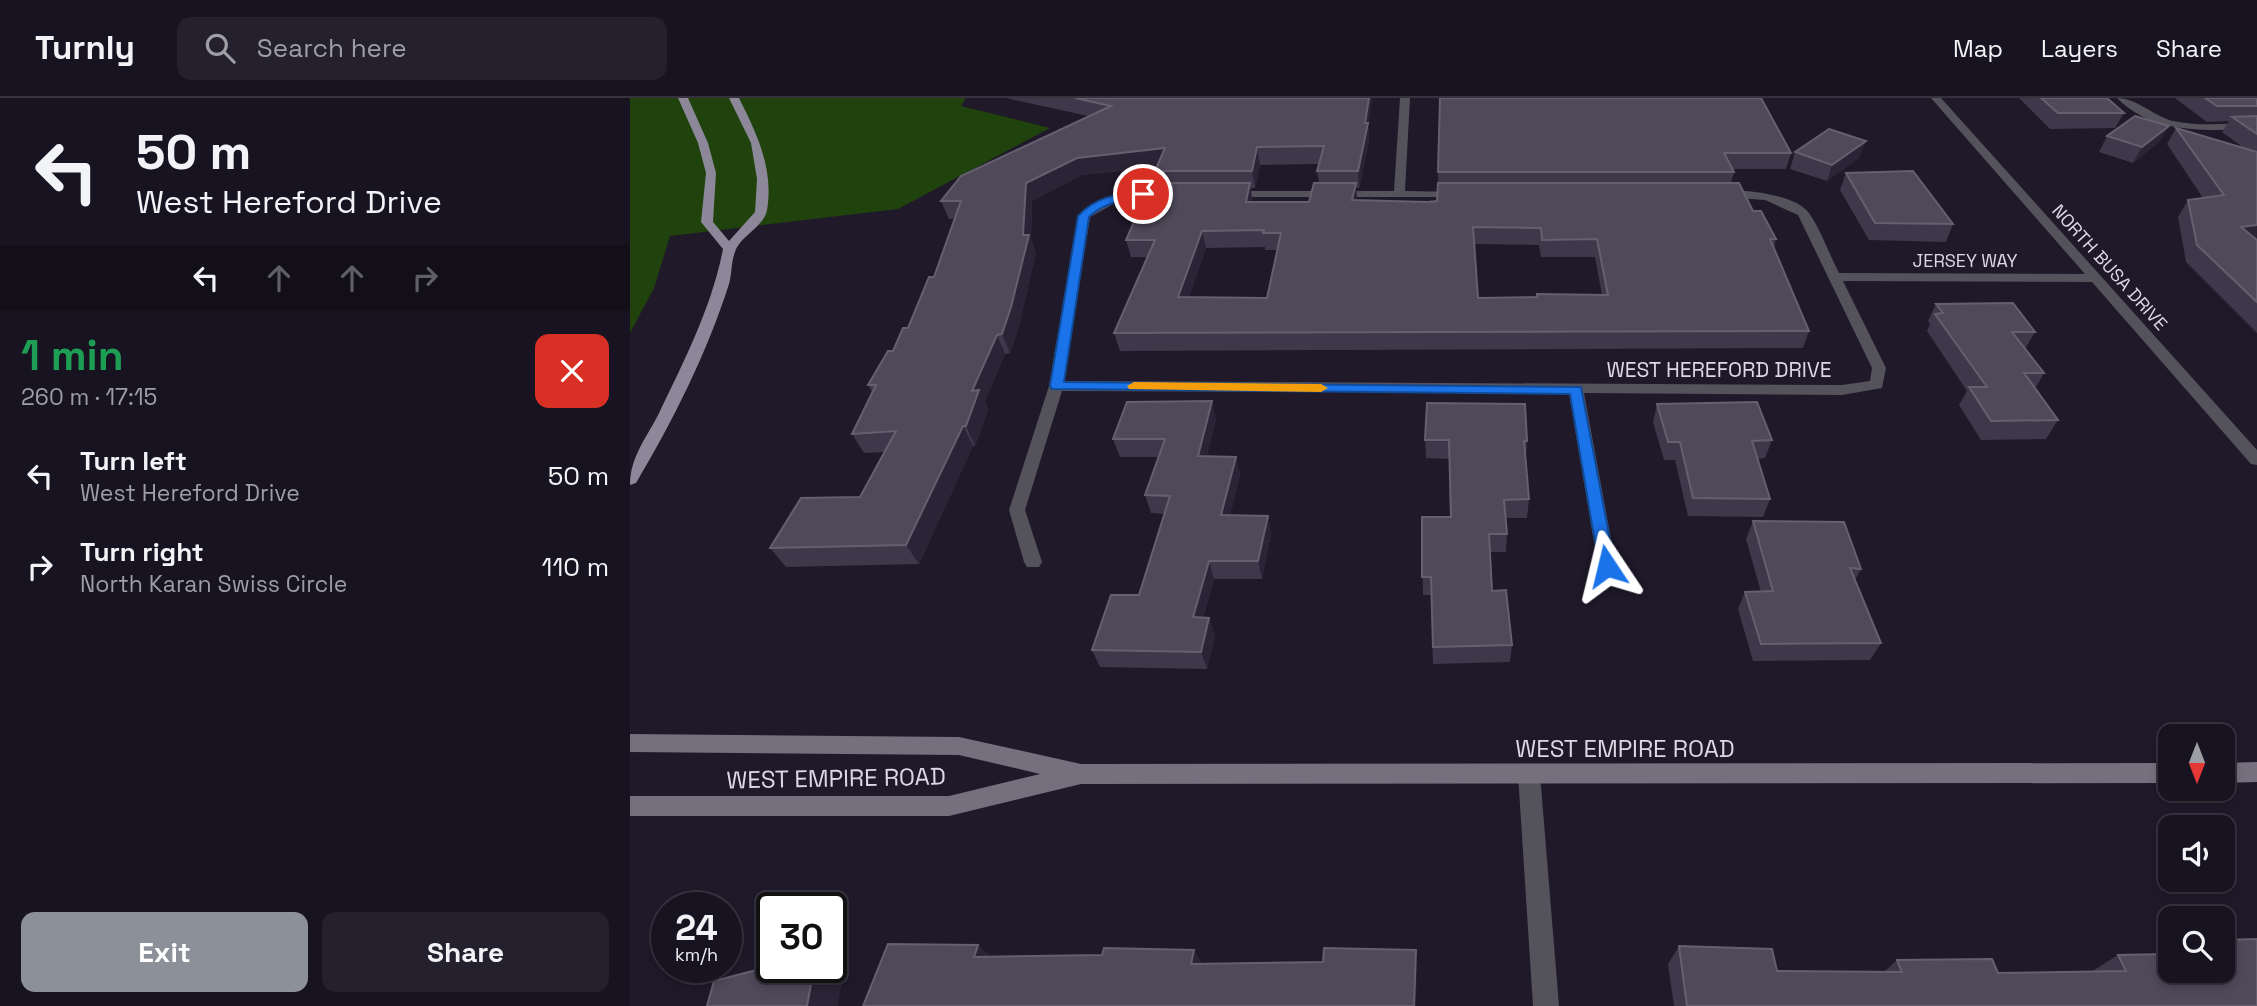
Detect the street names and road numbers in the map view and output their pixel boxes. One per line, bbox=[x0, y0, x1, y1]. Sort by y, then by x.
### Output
street label: NORTH BUSA DRIVE bbox=[2047, 199, 2173, 335]
street label: JERSEY WAY bbox=[1913, 249, 2017, 272]
street label: WEST HEREFORD DRIVE bbox=[1606, 356, 1832, 383]
street label: WEST EMPIRE ROAD bbox=[1515, 733, 1735, 764]
street label: WEST EMPIRE ROAD bbox=[726, 761, 946, 795]

